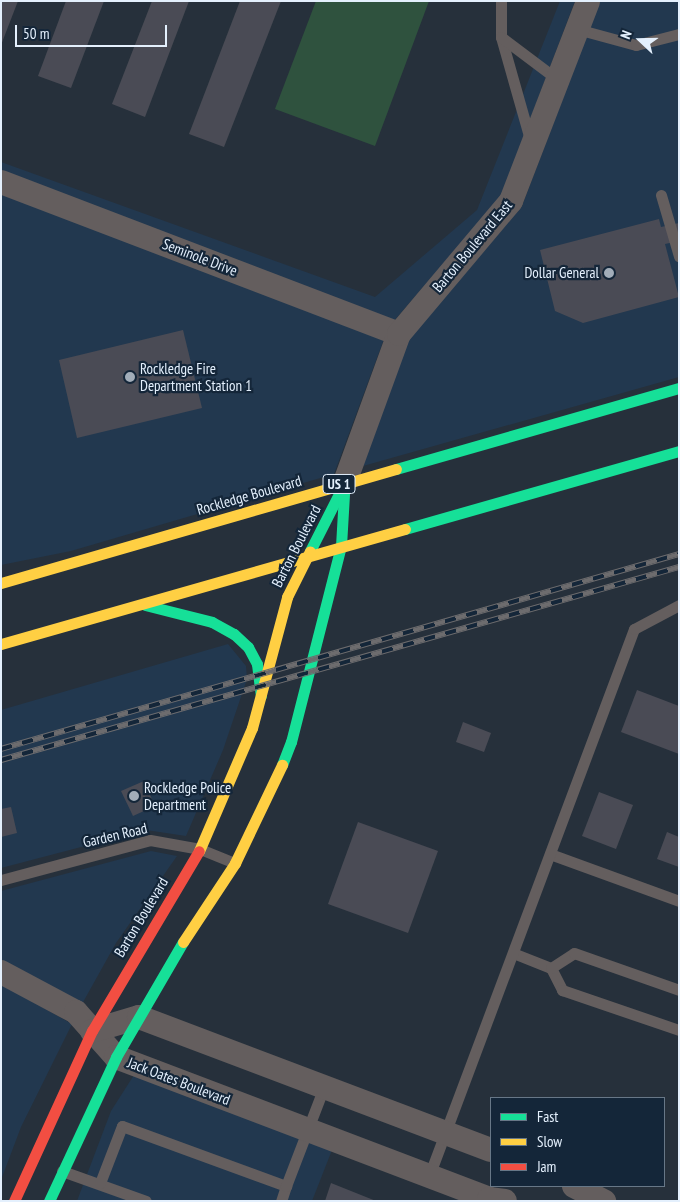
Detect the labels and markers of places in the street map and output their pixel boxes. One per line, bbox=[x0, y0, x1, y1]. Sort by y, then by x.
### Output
place label: Dollar General bbox=[524, 264, 599, 282]
marker: Dollar General bbox=[603, 267, 615, 279]
place label: Rockledge Fire Department Station 1 bbox=[140, 359, 252, 394]
marker: Rockledge Fire Department Station 1 bbox=[124, 371, 136, 383]
place label: Rockledge Police Department bbox=[144, 778, 231, 813]
marker: Rockledge Police Department bbox=[128, 790, 140, 802]

